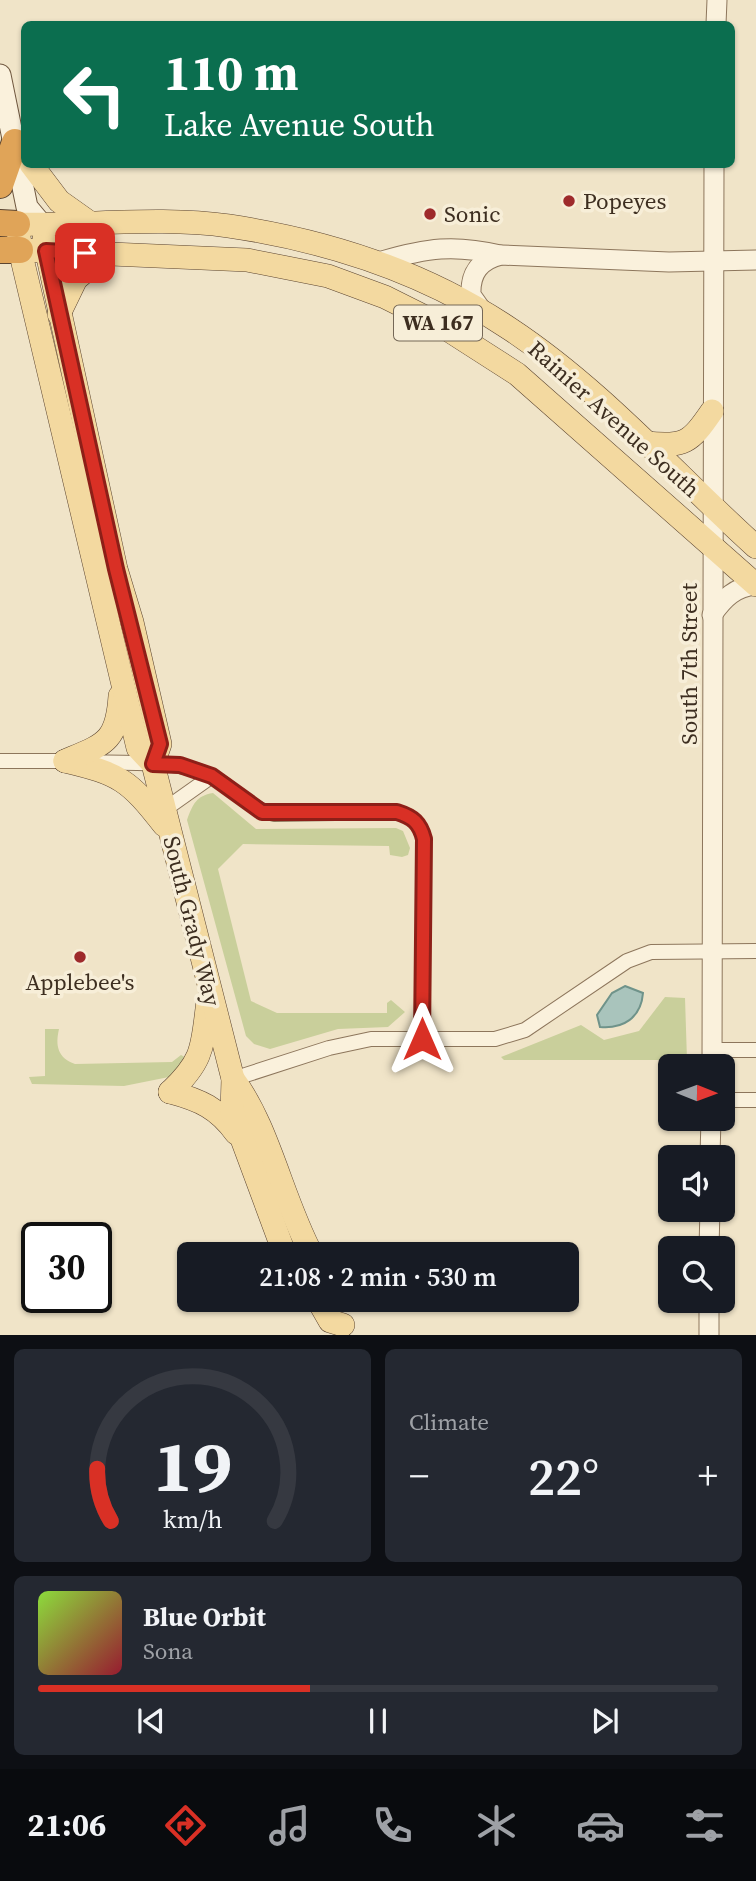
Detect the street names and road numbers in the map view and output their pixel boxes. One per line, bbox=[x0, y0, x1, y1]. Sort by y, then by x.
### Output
road number: WA 167 bbox=[394, 306, 482, 340]
street label: Rainier Avenue South bbox=[521, 333, 707, 505]
street label: South 7th Street bbox=[673, 583, 705, 745]
street label: South Grady Way bbox=[155, 833, 229, 1010]

